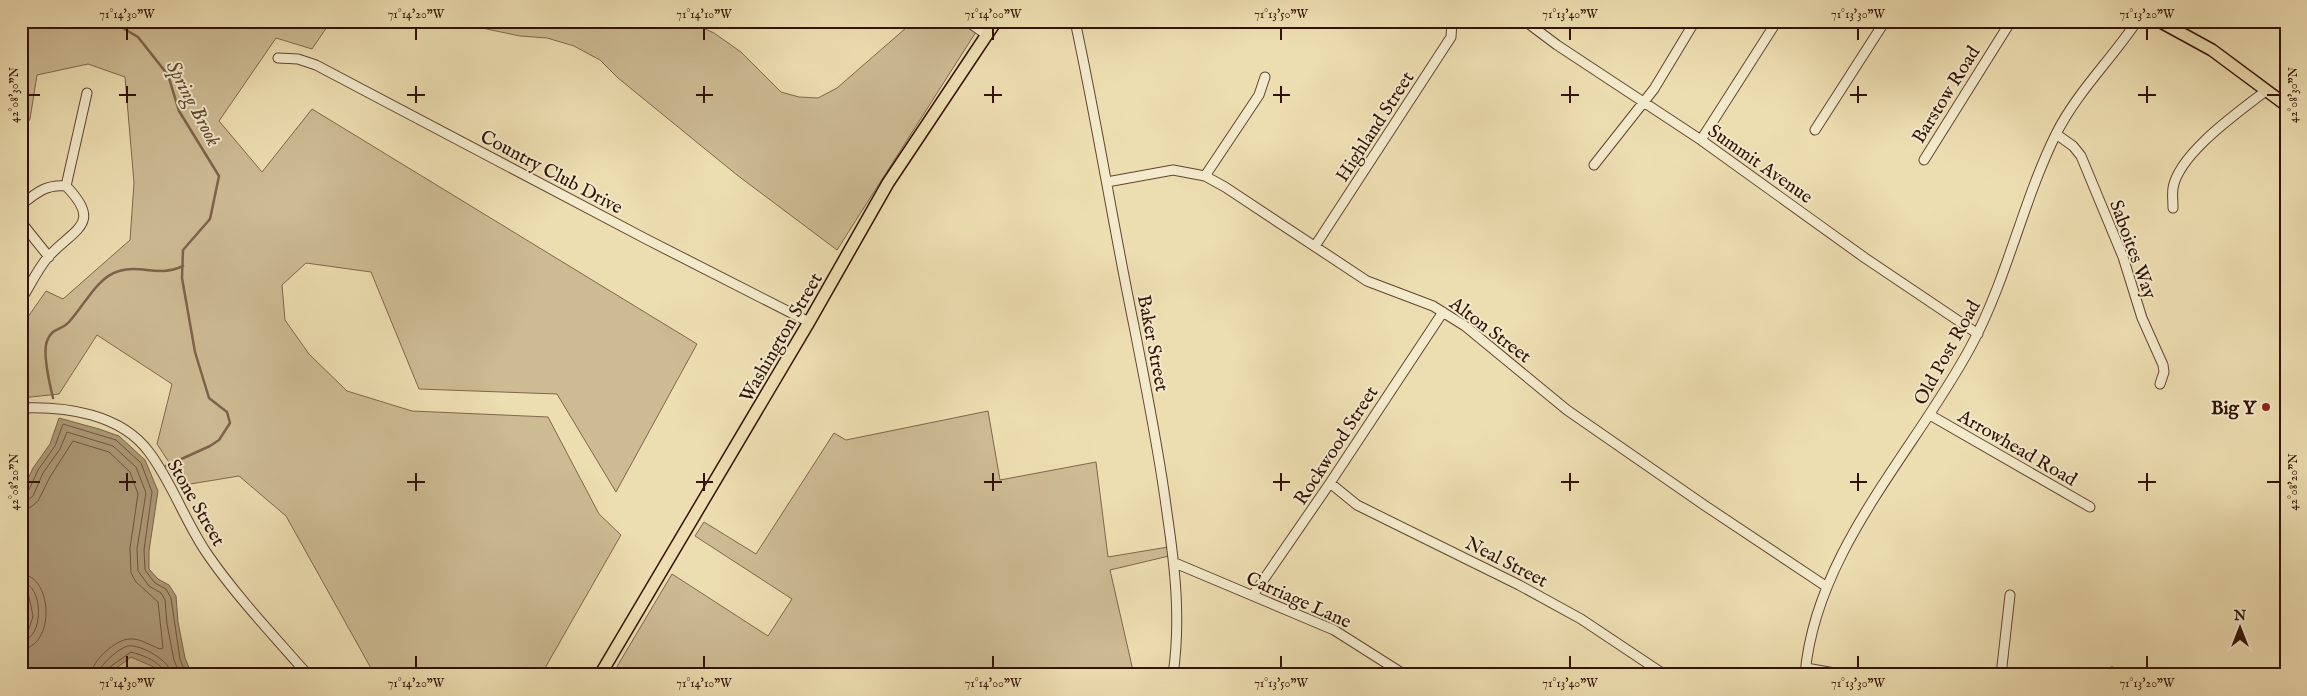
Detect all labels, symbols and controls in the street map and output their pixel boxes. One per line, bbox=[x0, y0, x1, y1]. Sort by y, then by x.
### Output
text: 71°14'30"W bbox=[99, 7, 155, 22]
text: 71°14'20"W bbox=[388, 7, 445, 22]
text: 71°14'10"W bbox=[676, 7, 732, 22]
text: 71°14'00"W bbox=[965, 7, 1022, 22]
text: 71°13'50"W bbox=[1254, 7, 1308, 22]
text: 71°13'40"W bbox=[1542, 7, 1598, 22]
text: 71°13'30"W bbox=[1831, 7, 1886, 22]
text: 71°13'20"W bbox=[2119, 7, 2175, 22]
street label: Barstow Road bbox=[1907, 41, 1987, 148]
water label: Spring Brook bbox=[159, 56, 226, 151]
text: 42°08'30"N bbox=[7, 66, 22, 123]
text: 42°08'30"N bbox=[2286, 66, 2301, 123]
street label: Highland Street bbox=[1331, 67, 1421, 187]
street label: Summit Avenue bbox=[1703, 120, 1817, 210]
street label: Country Club Drive bbox=[476, 125, 627, 221]
street label: Saboites Way bbox=[2103, 197, 2161, 303]
street label: Washington Street bbox=[735, 269, 829, 407]
street label: Alton Street bbox=[1443, 291, 1536, 369]
street label: Baker Street bbox=[1131, 293, 1173, 394]
street label: Old Post Road bbox=[1909, 296, 1987, 410]
street label: Rockwood Street bbox=[1289, 382, 1384, 510]
place label: Big Y bbox=[2211, 397, 2257, 421]
marker: Big Y bbox=[2260, 401, 2272, 413]
street label: Arrowhead Road bbox=[1952, 404, 2082, 493]
text: 42°08'20"N bbox=[7, 453, 22, 511]
text: 42°08'20"N bbox=[2286, 453, 2301, 511]
street label: Stone Street bbox=[161, 455, 230, 551]
street label: Neal Street bbox=[1461, 532, 1552, 594]
street label: Carriage Lane bbox=[1242, 567, 1355, 635]
north arrow bbox=[2214, 604, 2264, 654]
text: N bbox=[2233, 607, 2246, 625]
text: 71°14'30"W bbox=[99, 676, 155, 691]
text: 71°14'20"W bbox=[388, 676, 445, 691]
text: 71°14'10"W bbox=[676, 676, 732, 691]
text: 71°14'00"W bbox=[965, 676, 1022, 691]
text: 71°13'50"W bbox=[1254, 676, 1308, 691]
text: 71°13'40"W bbox=[1542, 676, 1598, 691]
text: 71°13'30"W bbox=[1831, 676, 1886, 691]
text: 71°13'20"W bbox=[2119, 676, 2175, 691]

